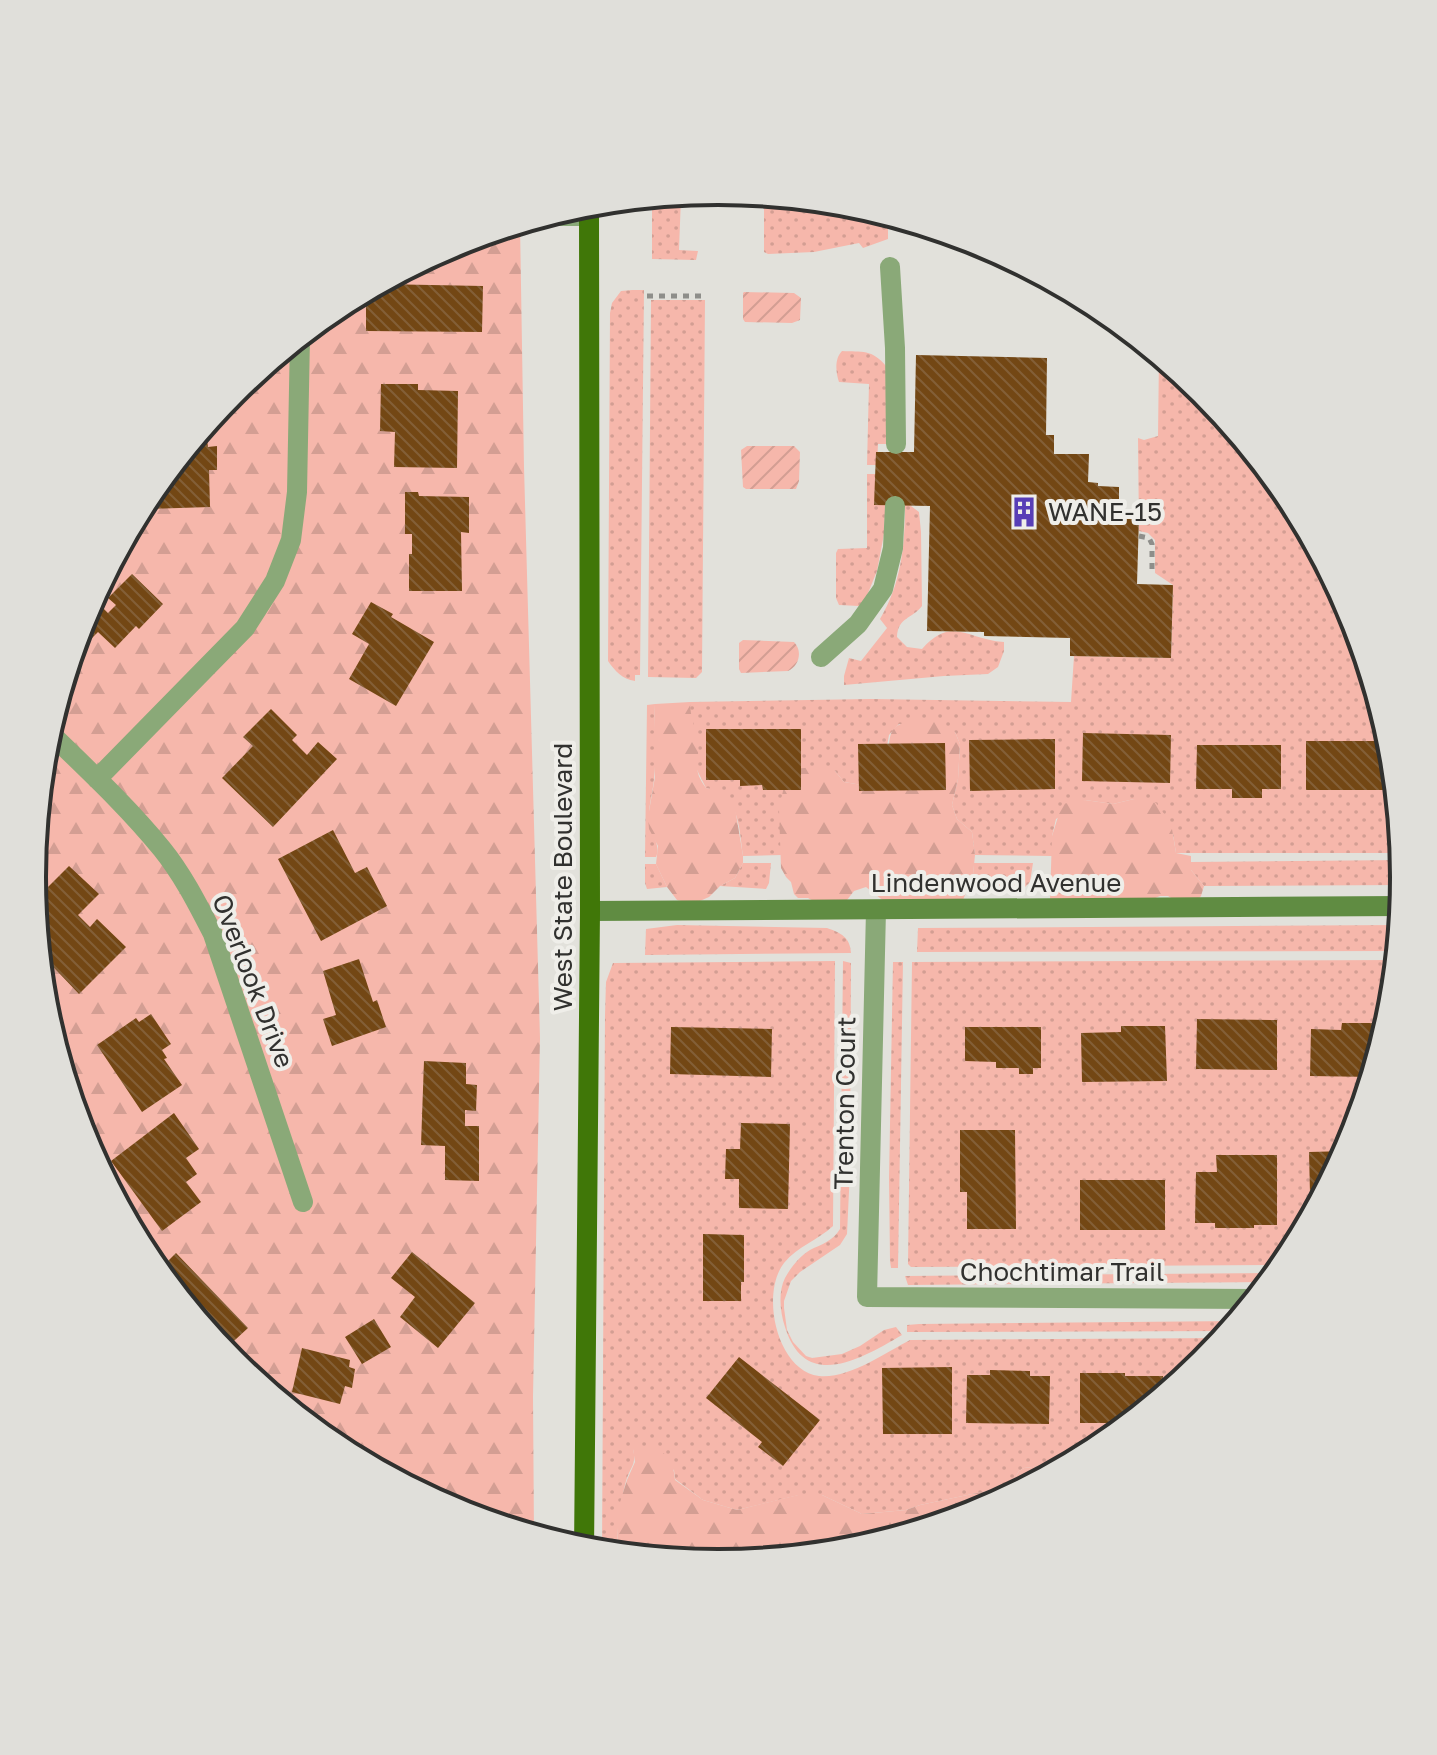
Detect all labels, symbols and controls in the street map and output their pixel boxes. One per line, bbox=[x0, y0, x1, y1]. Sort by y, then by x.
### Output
building icon: WANE-15 bbox=[1007, 495, 1041, 529]
place label: WANE-15 bbox=[1048, 496, 1162, 527]
street label: West State Boulevard bbox=[547, 743, 578, 1011]
street label: Lindenwood Avenue bbox=[871, 867, 1121, 898]
street label: Overlook Drive bbox=[206, 890, 301, 1072]
street label: Trenton Court bbox=[827, 1016, 862, 1190]
street label: Chochtimar Trail bbox=[960, 1256, 1164, 1287]

